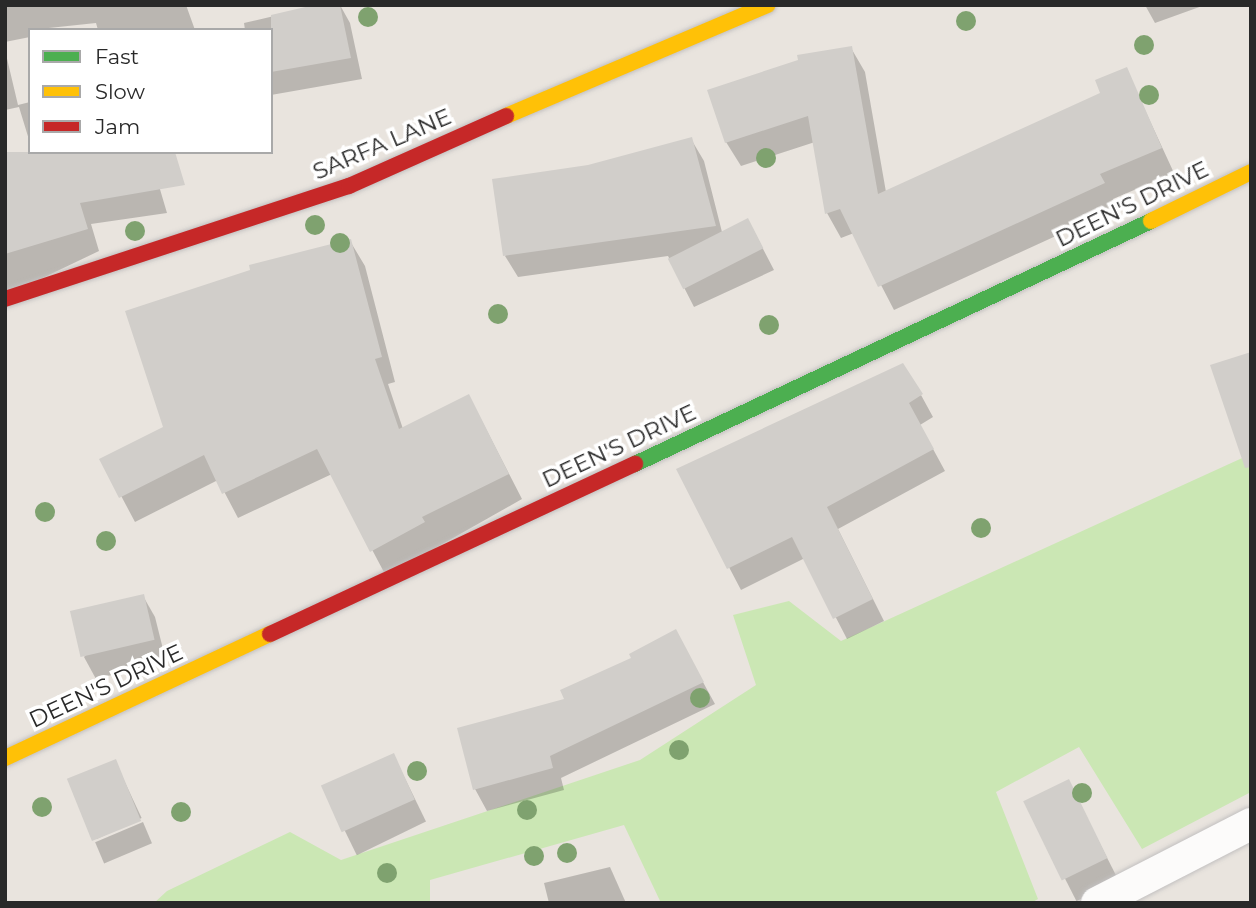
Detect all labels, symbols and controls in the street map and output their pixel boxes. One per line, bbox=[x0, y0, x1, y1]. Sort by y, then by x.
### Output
legend bbox=[28, 28, 273, 154]
text: Fast bbox=[95, 44, 139, 69]
text: Slow bbox=[95, 79, 145, 104]
street label: SARFA LANE bbox=[309, 102, 455, 186]
text: Jam bbox=[95, 114, 140, 139]
street label: DEEN'S DRIVE bbox=[1051, 155, 1213, 253]
street label: DEEN'S DRIVE bbox=[538, 398, 700, 494]
street label: DEEN'S DRIVE bbox=[25, 638, 187, 734]

